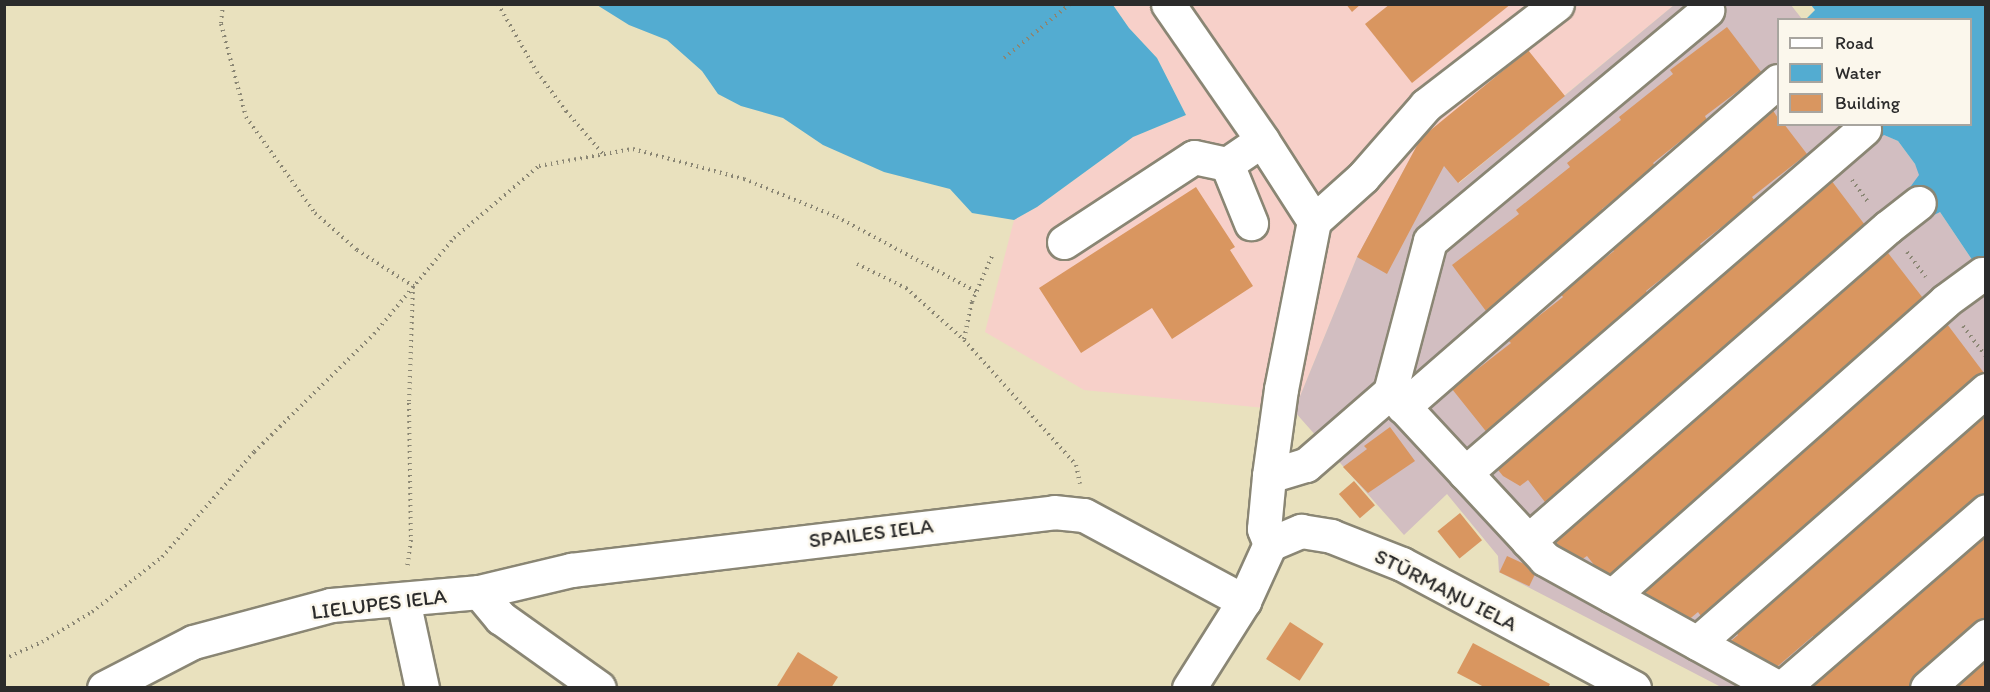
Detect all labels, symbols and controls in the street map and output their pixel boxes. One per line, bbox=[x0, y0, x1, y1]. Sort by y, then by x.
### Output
legend bbox=[1777, 18, 1972, 126]
text: Road bbox=[1835, 32, 1874, 54]
text: Water bbox=[1835, 62, 1881, 84]
text: Building bbox=[1835, 92, 1900, 114]
street label: SPAILES IELA bbox=[807, 513, 935, 553]
street label: STŪRMAŅU IELA bbox=[1370, 543, 1522, 637]
street label: LIELUPES IELA bbox=[309, 583, 449, 625]

